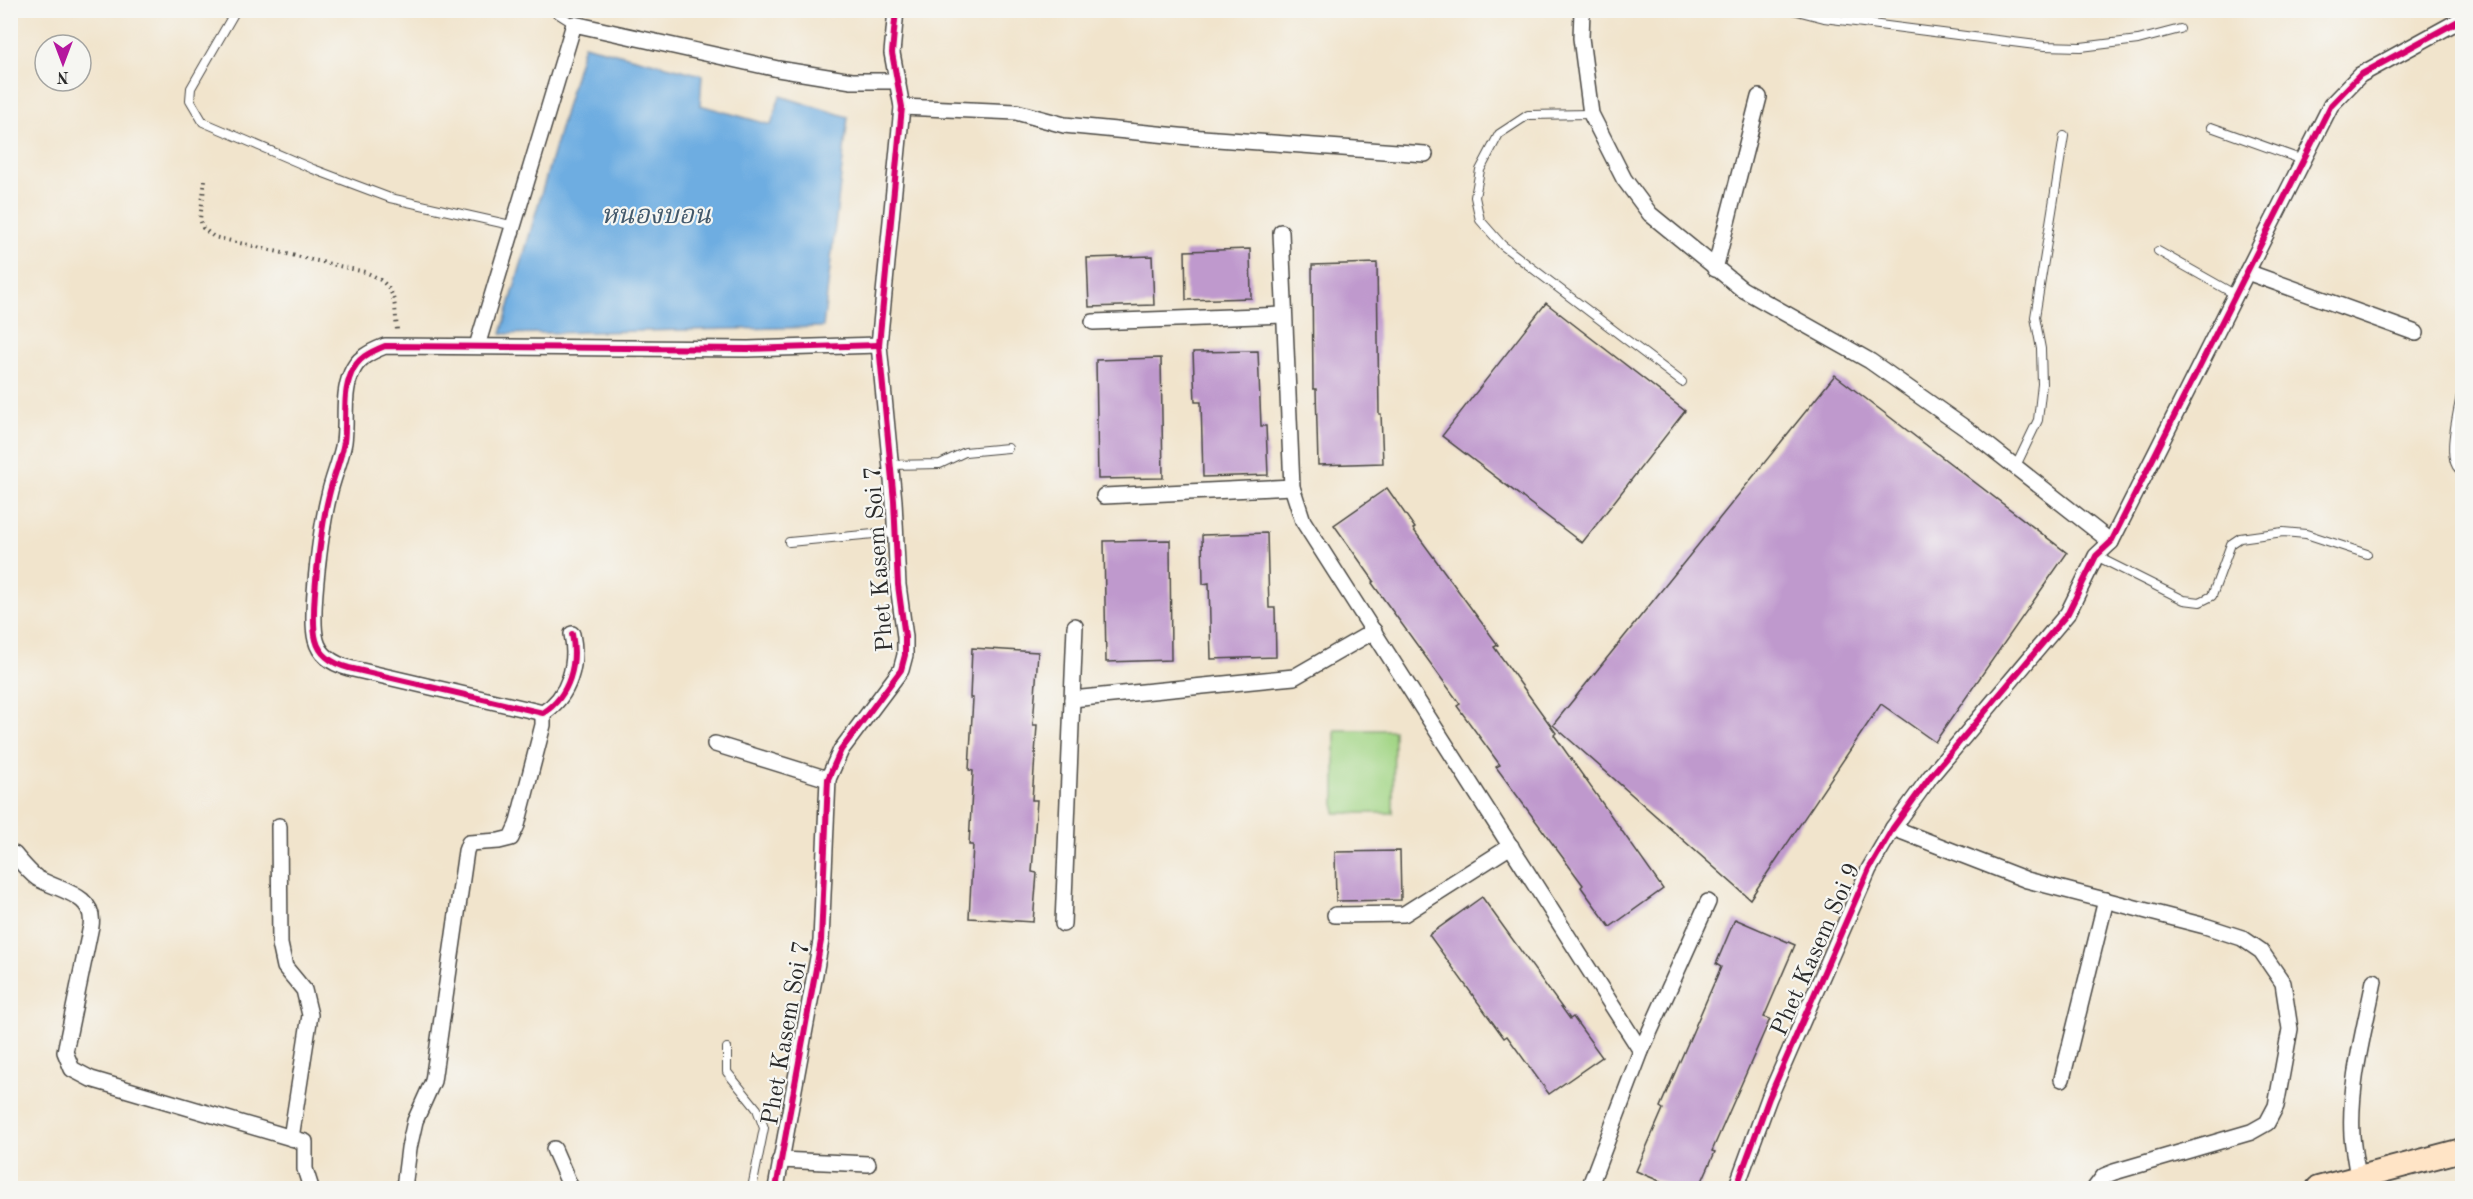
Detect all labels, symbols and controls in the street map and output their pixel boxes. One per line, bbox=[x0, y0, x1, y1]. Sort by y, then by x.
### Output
north arrow bbox=[33, 33, 93, 93]
text: N bbox=[56, 68, 69, 84]
water label: หนองบอน bbox=[601, 203, 712, 229]
street label: Phet Kasem Soi 7 bbox=[862, 465, 898, 653]
street label: Phet Kasem Soi 9 bbox=[1768, 860, 1866, 1040]
street label: Phet Kasem Soi 7 bbox=[759, 939, 815, 1127]

